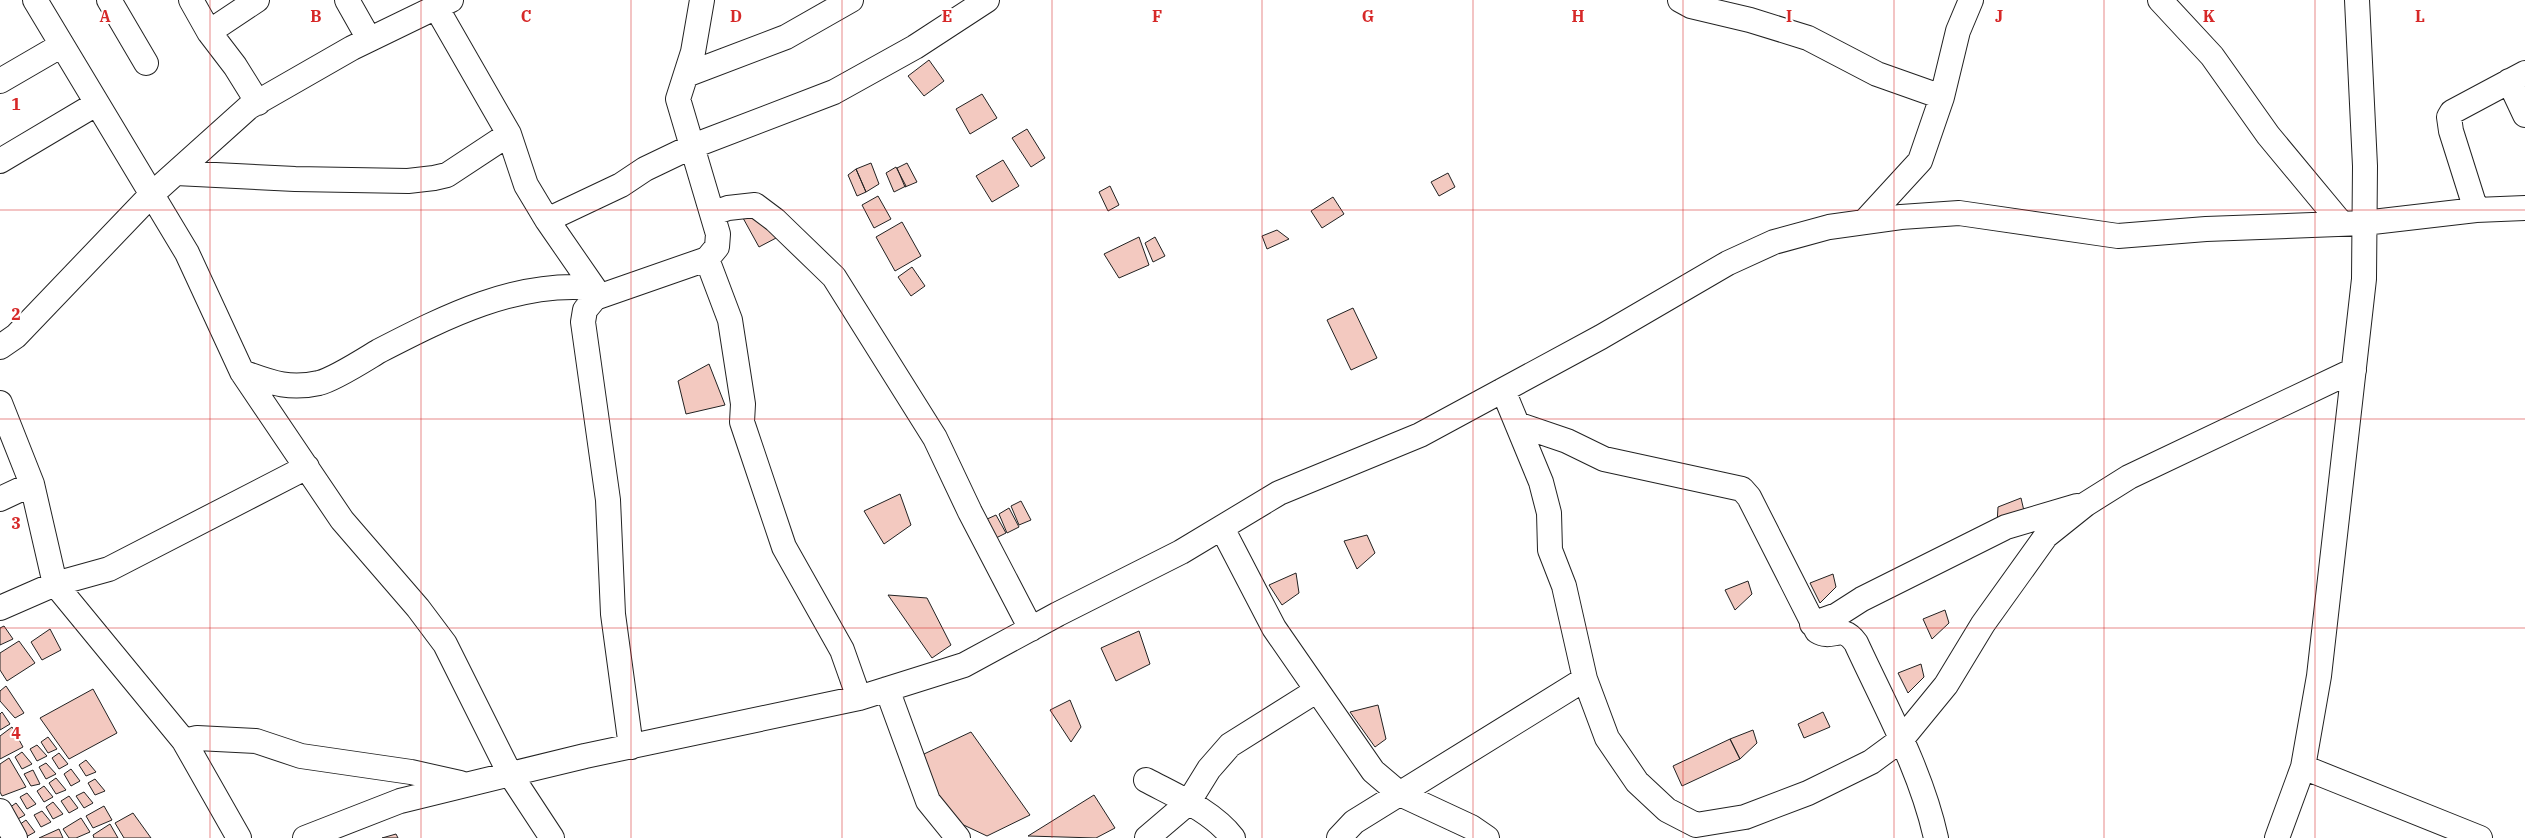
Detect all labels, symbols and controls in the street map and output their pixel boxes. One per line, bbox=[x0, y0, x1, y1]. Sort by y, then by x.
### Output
text: A bbox=[99, 6, 111, 26]
text: B bbox=[310, 6, 322, 26]
text: C bbox=[521, 6, 531, 26]
text: D bbox=[730, 6, 742, 26]
text: E bbox=[942, 6, 952, 26]
text: F bbox=[1152, 6, 1162, 26]
text: G bbox=[1362, 6, 1374, 26]
text: H bbox=[1572, 6, 1585, 26]
text: I bbox=[1786, 6, 1792, 26]
text: J bbox=[1995, 6, 2003, 26]
text: K bbox=[2203, 6, 2216, 26]
text: L bbox=[2415, 6, 2425, 26]
text: 1 bbox=[11, 94, 21, 114]
text: 2 bbox=[11, 304, 21, 324]
text: 3 bbox=[11, 513, 21, 533]
text: 4 bbox=[11, 723, 21, 743]

